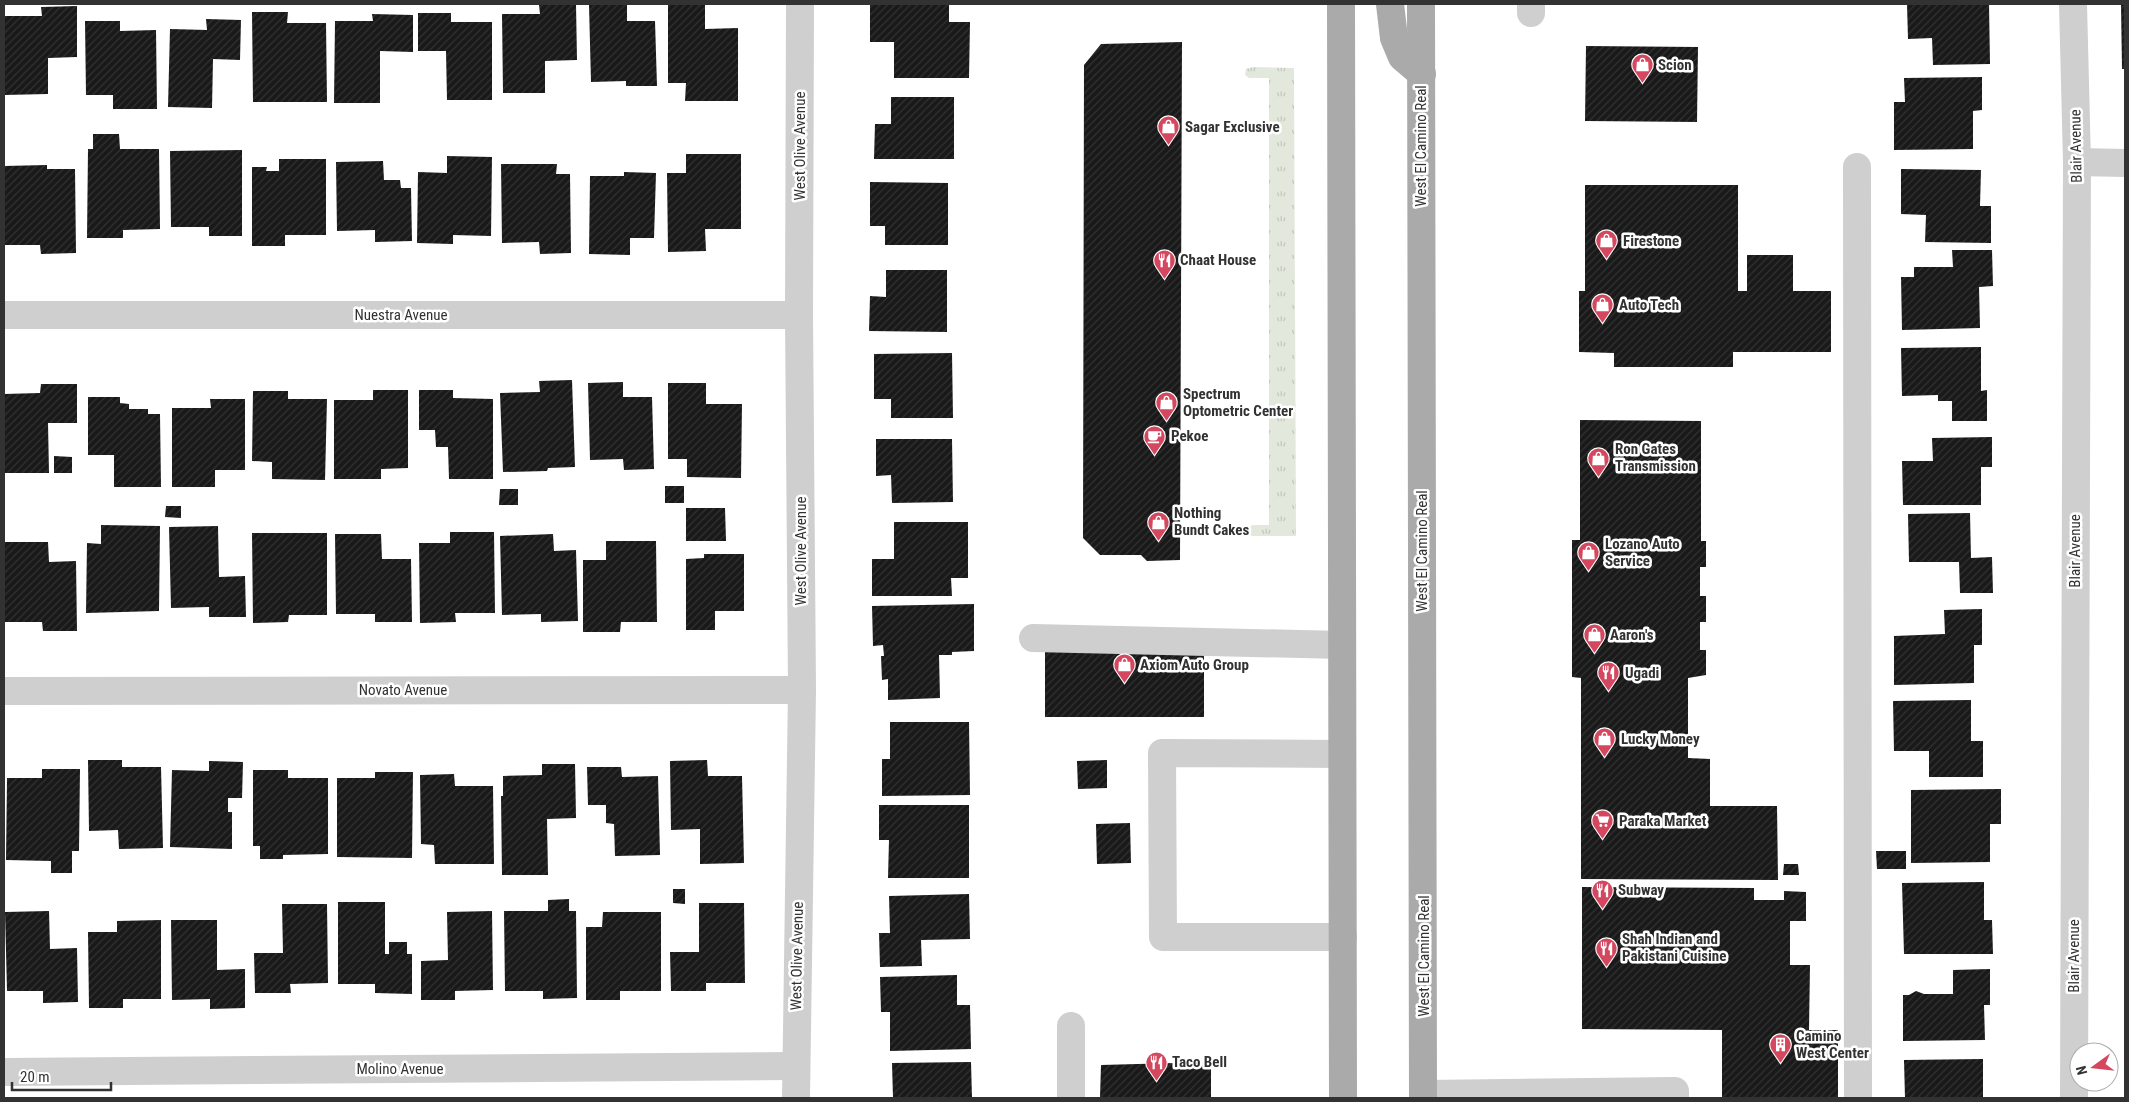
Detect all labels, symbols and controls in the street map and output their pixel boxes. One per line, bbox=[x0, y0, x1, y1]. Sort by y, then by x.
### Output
shop icon: Scion bbox=[1630, 53, 1654, 84]
place label: Scion bbox=[1658, 56, 1692, 74]
street label: West El Camino Real bbox=[1412, 85, 1430, 207]
street label: West Olive Avenue bbox=[791, 92, 809, 200]
street label: Blair Avenue bbox=[2066, 109, 2086, 183]
shop icon: Sagar Exclusive bbox=[1157, 115, 1181, 146]
place label: Sagar Exclusive bbox=[1185, 118, 1280, 136]
shop icon: Firestone bbox=[1595, 229, 1619, 260]
place label: Firestone bbox=[1623, 232, 1679, 250]
restaurant icon: Chaat House bbox=[1152, 248, 1176, 279]
place label: Chaat House bbox=[1180, 251, 1256, 269]
shop icon: Auto Tech bbox=[1591, 293, 1615, 324]
place label: Auto Tech bbox=[1619, 296, 1679, 314]
street label: Nuestra Avenue bbox=[355, 306, 447, 324]
place label: Spectrum Optometric Center bbox=[1183, 385, 1293, 420]
shop icon: Spectrum Optometric Center bbox=[1155, 391, 1179, 422]
cafe icon: Pekoe bbox=[1143, 424, 1167, 455]
place label: Pekoe bbox=[1171, 427, 1208, 445]
place label: Ron Gates Transmission bbox=[1615, 440, 1696, 475]
shop icon: Ron Gates Transmission bbox=[1587, 446, 1611, 477]
street label: West El Camino Real bbox=[1413, 490, 1431, 612]
street label: West Olive Avenue bbox=[792, 497, 810, 605]
place label: Nothing Bundt Cakes bbox=[1174, 504, 1249, 539]
shop icon: Nothing Bundt Cakes bbox=[1146, 510, 1170, 541]
street label: Blair Avenue bbox=[2066, 514, 2084, 588]
place label: Lozano Auto Service bbox=[1605, 535, 1680, 570]
shop icon: Lozano Auto Service bbox=[1577, 541, 1601, 572]
shop icon: Aaron's bbox=[1582, 623, 1606, 654]
place label: Aaron's bbox=[1610, 626, 1654, 644]
shop icon: Axiom Auto Group bbox=[1112, 653, 1136, 684]
place label: Axiom Auto Group bbox=[1140, 656, 1249, 674]
restaurant icon: Ugadi bbox=[1597, 661, 1621, 692]
place label: Ugadi bbox=[1625, 664, 1659, 682]
street label: Novato Avenue bbox=[359, 681, 447, 699]
shop icon: Lucky Money bbox=[1593, 727, 1617, 758]
place label: Lucky Money bbox=[1621, 730, 1700, 748]
supermarket icon: Paraka Market bbox=[1591, 809, 1615, 840]
place label: Paraka Market bbox=[1619, 812, 1707, 830]
restaurant icon: Subway bbox=[1590, 878, 1614, 909]
place label: Subway bbox=[1618, 881, 1664, 899]
street label: West El Camino Real bbox=[1415, 895, 1433, 1017]
street label: West Olive Avenue bbox=[787, 901, 807, 1011]
street label: Blair Avenue bbox=[2065, 919, 2083, 993]
place label: Shah Indian and Pakistani Cuisine bbox=[1622, 930, 1726, 965]
restaurant icon: Shah Indian and Pakistani Cuisine bbox=[1594, 936, 1618, 967]
place label: Camino West Center bbox=[1796, 1027, 1869, 1062]
building icon: Camino West Center bbox=[1768, 1033, 1792, 1064]
north arrow bbox=[2069, 1042, 2119, 1092]
restaurant icon: Taco Bell bbox=[1144, 1050, 1168, 1081]
place label: Taco Bell bbox=[1172, 1053, 1227, 1071]
scale bar bbox=[12, 1060, 111, 1092]
street label: Molino Avenue bbox=[356, 1060, 444, 1078]
text: N bbox=[2073, 1064, 2090, 1077]
text: 20 m bbox=[20, 1068, 50, 1086]

